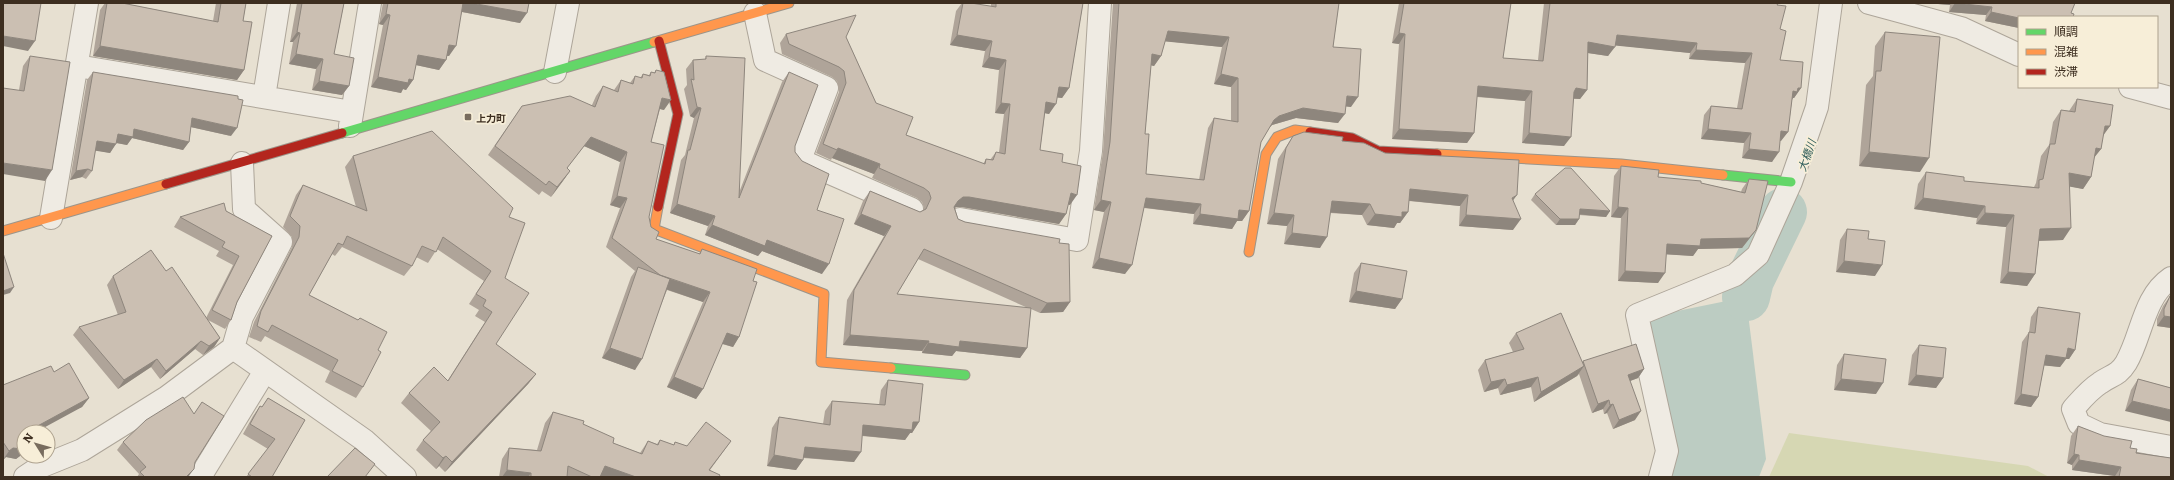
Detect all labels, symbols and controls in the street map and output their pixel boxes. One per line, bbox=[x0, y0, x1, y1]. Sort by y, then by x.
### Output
legend bbox=[2018, 16, 2158, 88]
text: 順調 bbox=[2054, 22, 2078, 40]
text: 混雑 bbox=[2054, 42, 2078, 60]
text: 渋滞 bbox=[2054, 62, 2078, 80]
place label: 上力町 bbox=[476, 110, 506, 125]
marker: 上力町 bbox=[463, 112, 473, 122]
water label: 大橋川 bbox=[1793, 136, 1819, 173]
north arrow bbox=[16, 424, 56, 464]
text: N bbox=[18, 429, 36, 446]

